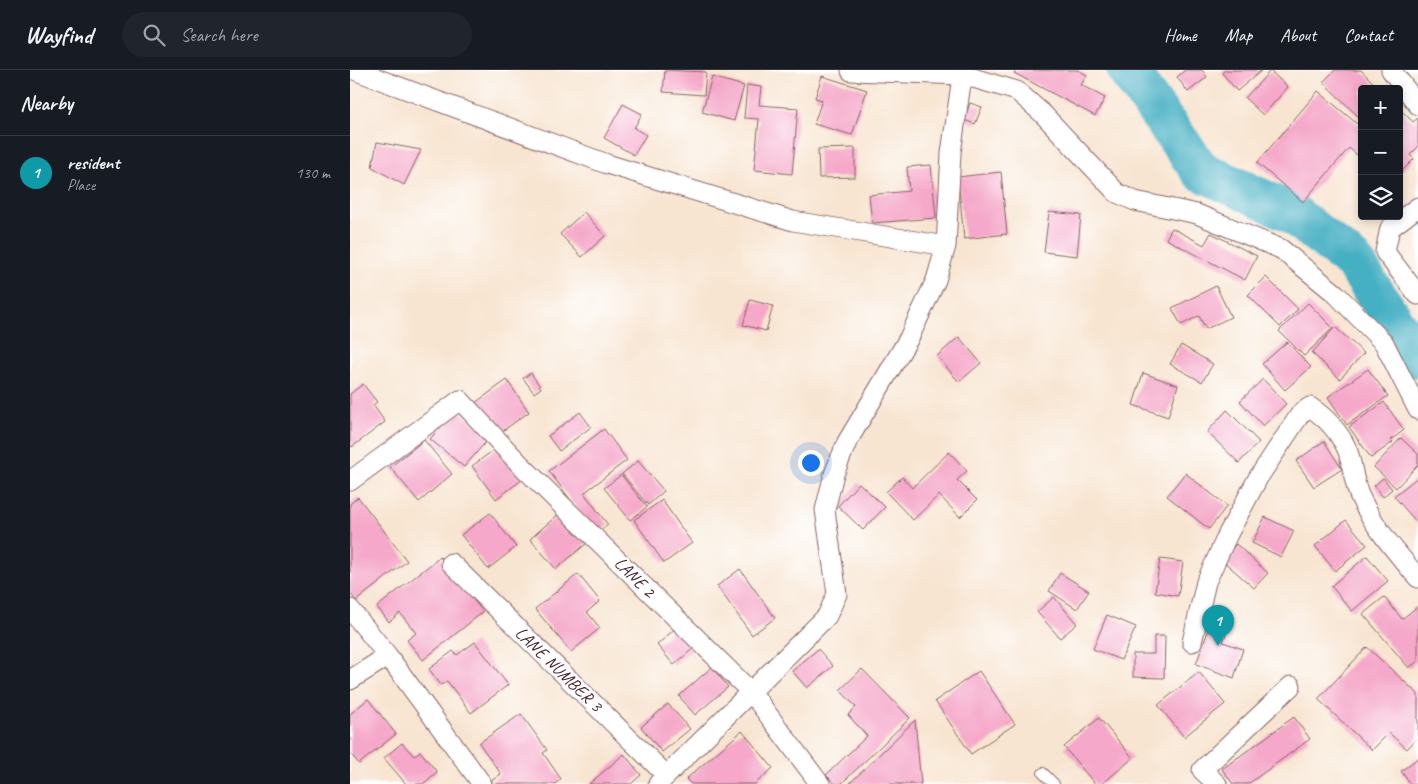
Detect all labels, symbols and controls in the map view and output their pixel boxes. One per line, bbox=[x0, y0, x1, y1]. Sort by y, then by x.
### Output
search box bbox=[122, 12, 472, 57]
text: Wayfind bbox=[25, 20, 92, 50]
icon: search bbox=[140, 21, 168, 49]
text: Search here bbox=[180, 23, 258, 47]
text: Home bbox=[1164, 24, 1197, 46]
text: Map bbox=[1225, 24, 1252, 46]
text: About bbox=[1280, 24, 1316, 46]
text: Contact bbox=[1344, 24, 1393, 46]
map controls bbox=[1358, 85, 1403, 220]
button: + bbox=[1358, 85, 1403, 130]
text: Nearby bbox=[20, 90, 73, 116]
button: − bbox=[1358, 130, 1403, 175]
text: resident bbox=[67, 151, 120, 175]
text: 1 bbox=[32, 163, 40, 183]
text: 130 m bbox=[296, 163, 330, 183]
text: Place bbox=[67, 175, 95, 195]
button: layers bbox=[1358, 175, 1403, 220]
your location bbox=[798, 450, 824, 476]
street label: LANE 2 bbox=[610, 552, 661, 603]
pin: 1 bbox=[1202, 605, 1234, 646]
street label: LANE NUMBER 3 bbox=[511, 622, 609, 717]

